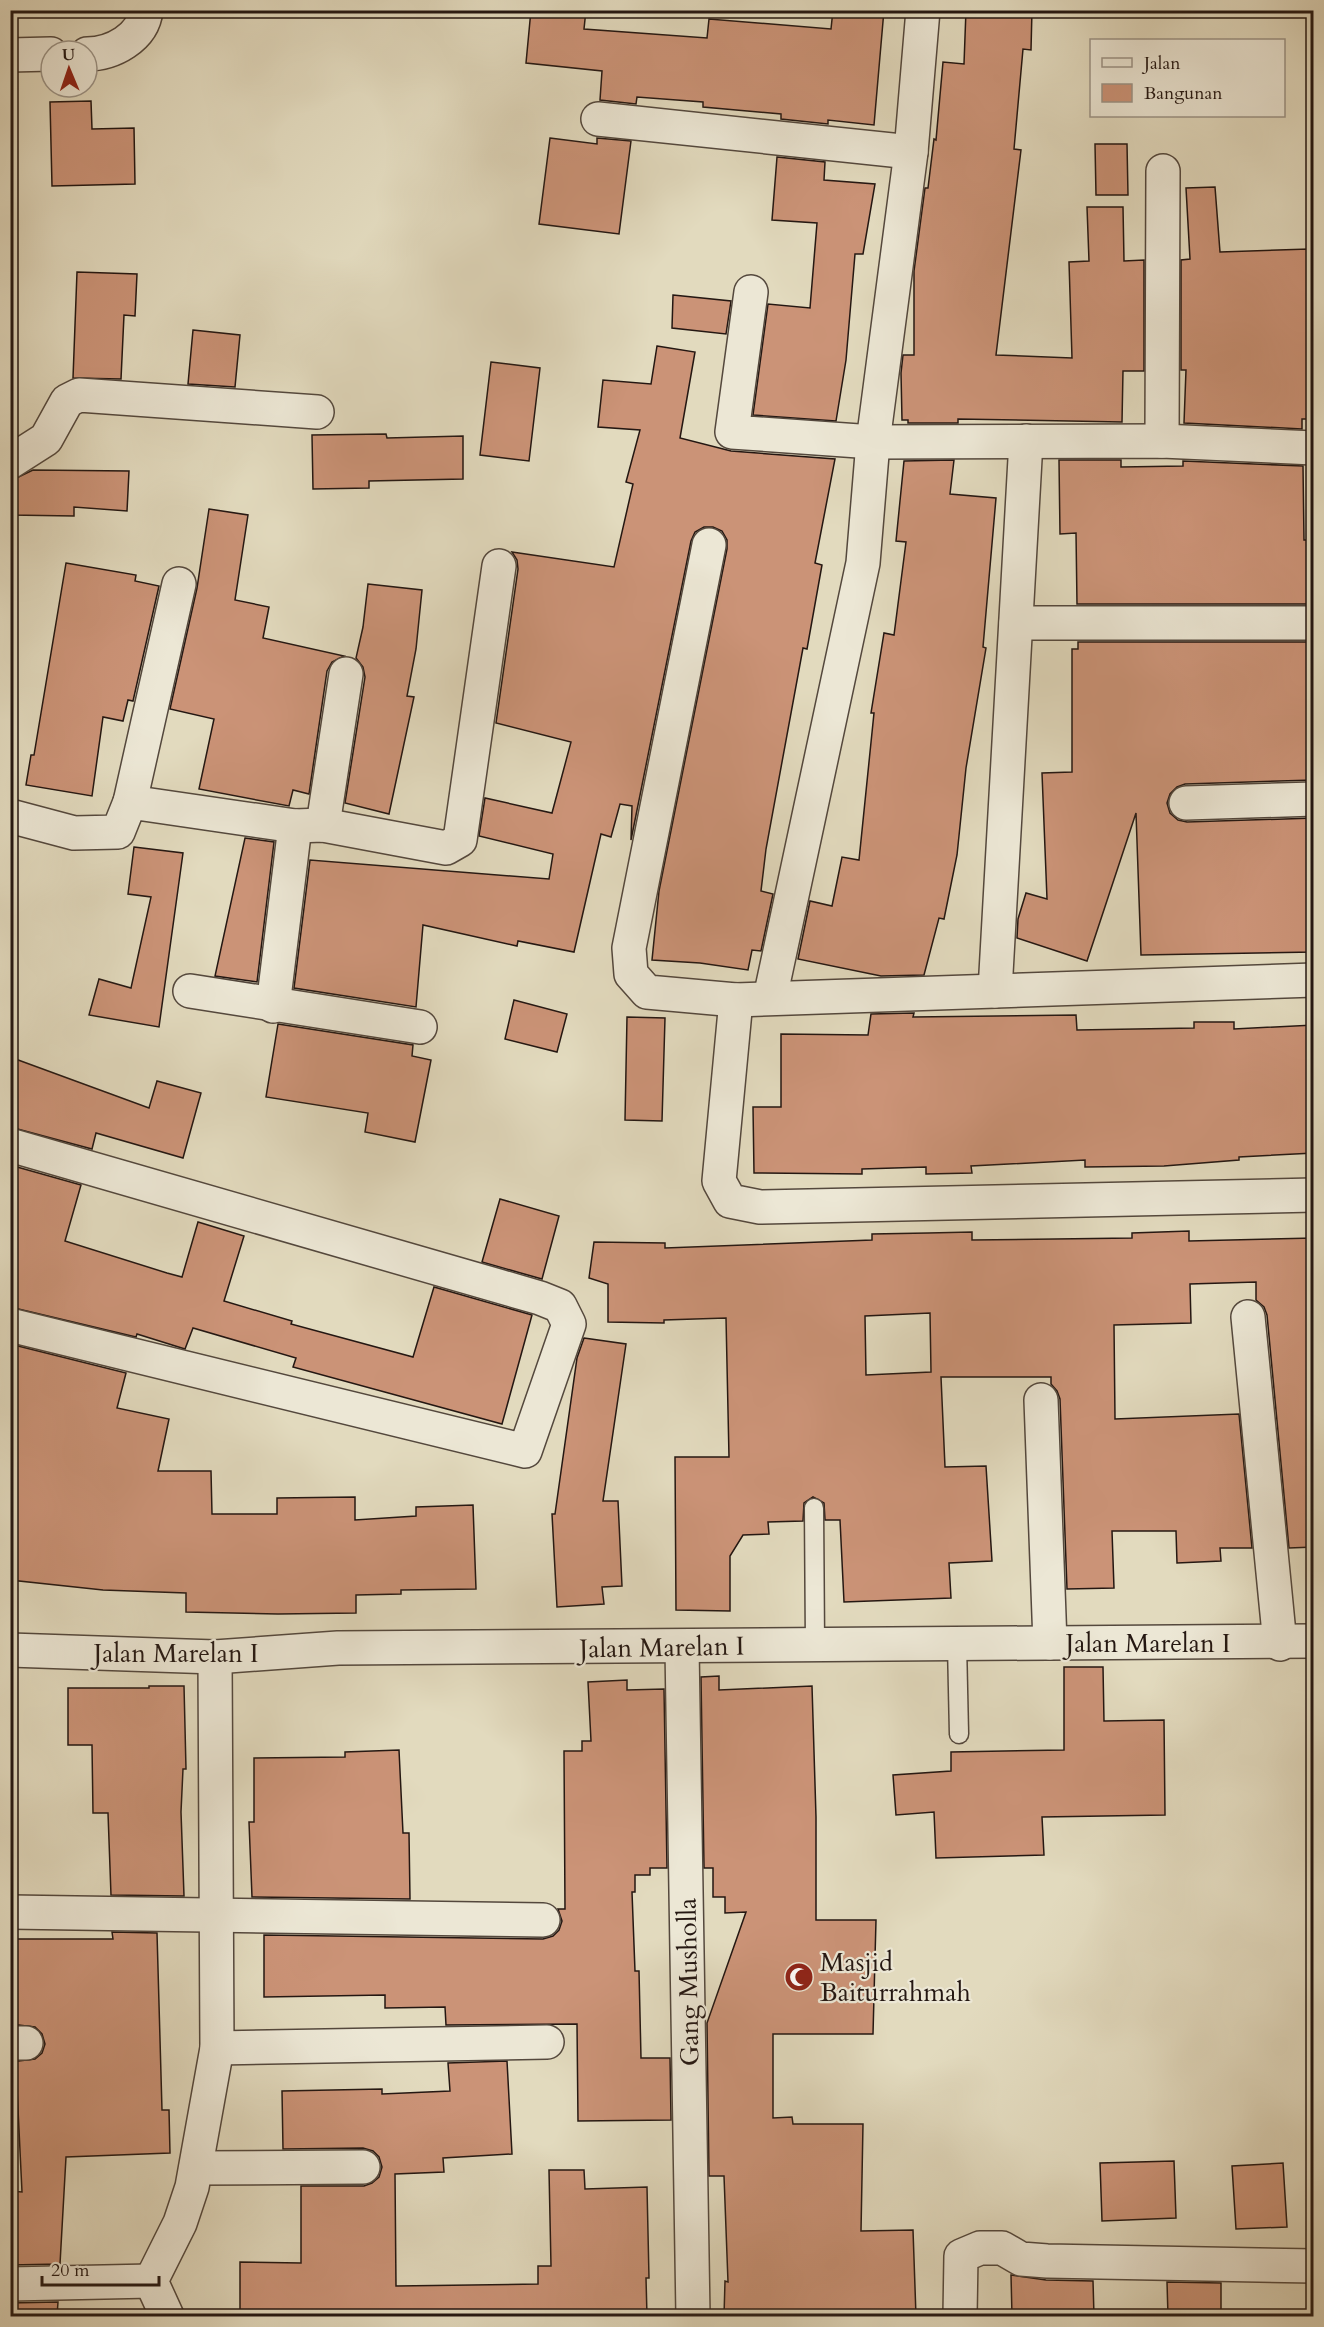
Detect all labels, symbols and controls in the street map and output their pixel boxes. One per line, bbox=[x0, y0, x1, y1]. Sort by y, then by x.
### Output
north arrow bbox=[39, 39, 99, 99]
legend bbox=[1090, 39, 1285, 117]
text: U bbox=[62, 44, 75, 66]
text: Jalan bbox=[1141, 51, 1181, 76]
text: Bangunan bbox=[1144, 81, 1223, 106]
street label: Jalan Marelan I bbox=[1061, 1626, 1231, 1661]
street label: Jalan Marelan I bbox=[575, 1629, 745, 1667]
street label: Jalan Marelan I bbox=[89, 1636, 259, 1671]
street label: Gang Musholla bbox=[670, 1898, 707, 2066]
place label: Masjid Baiturrahmah bbox=[820, 1945, 971, 2010]
mosque icon: Masjid Baiturrahmah bbox=[783, 1961, 815, 1993]
scale bar bbox=[42, 2249, 159, 2287]
text: 20 m bbox=[51, 2258, 90, 2283]

